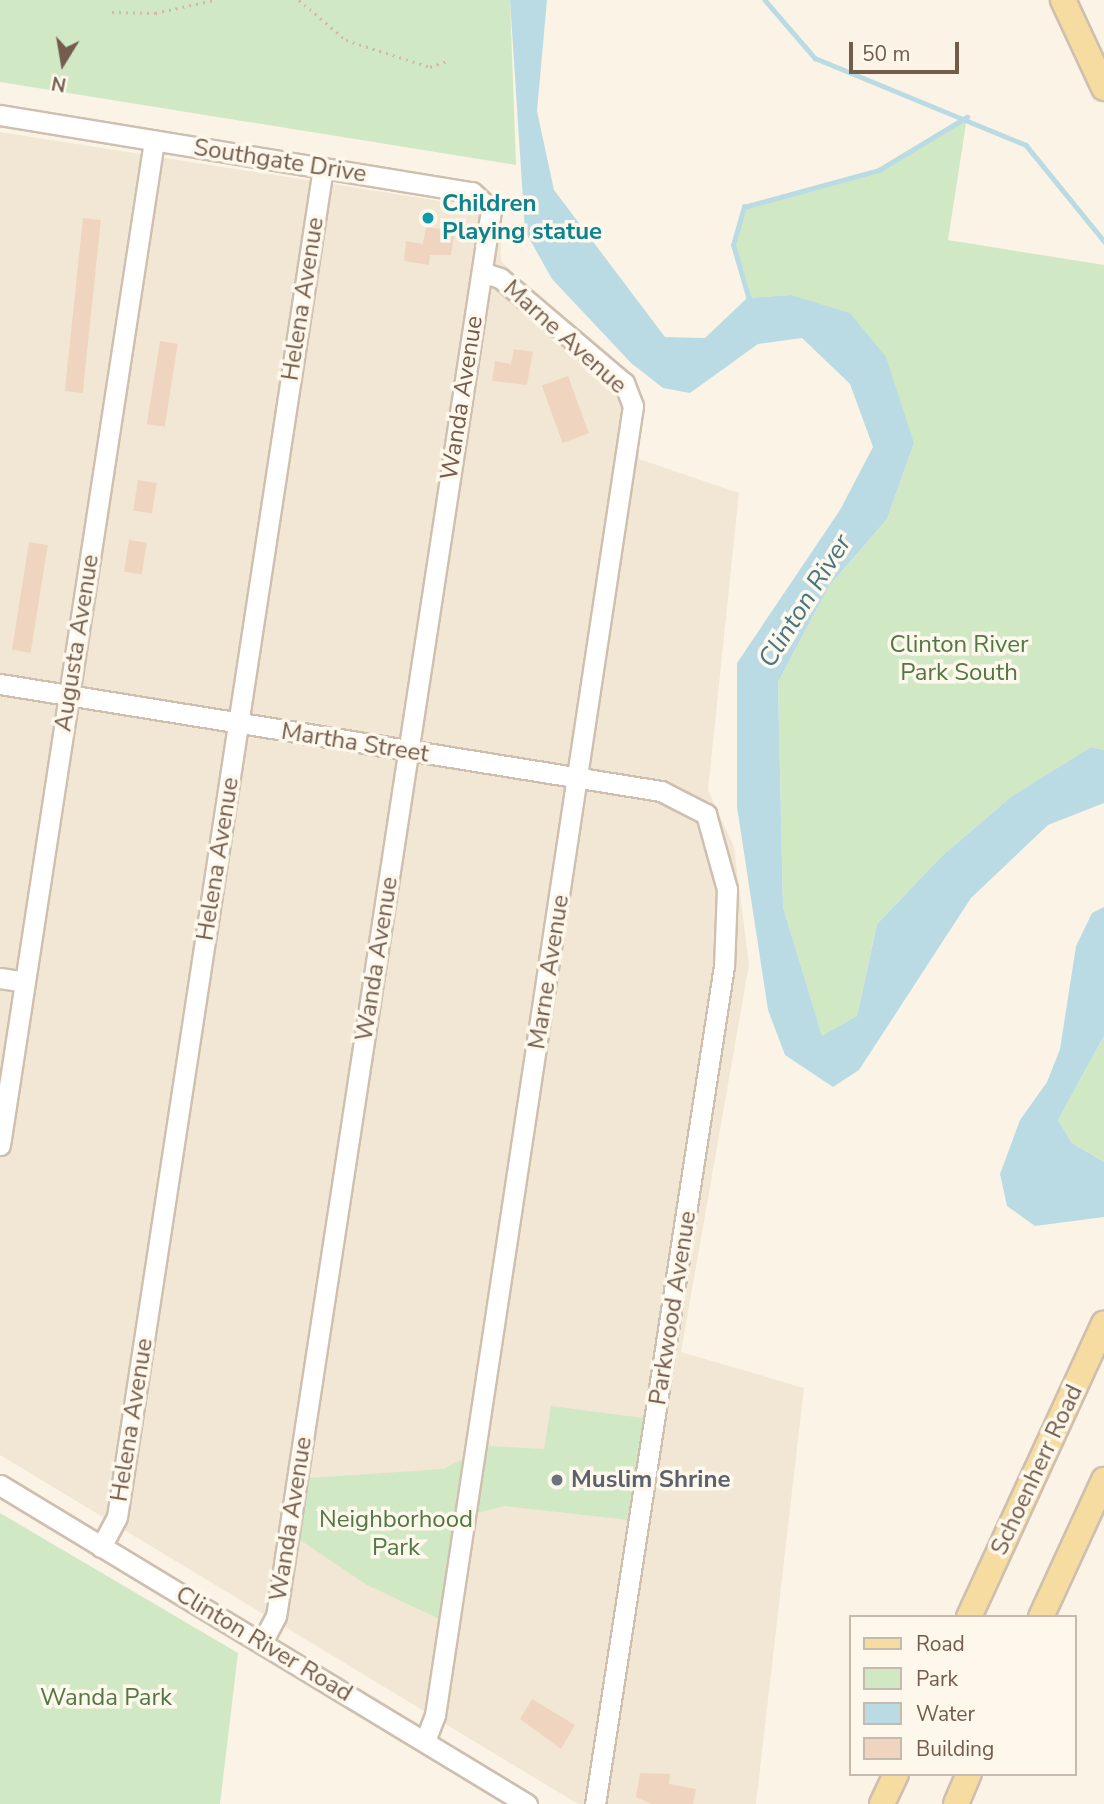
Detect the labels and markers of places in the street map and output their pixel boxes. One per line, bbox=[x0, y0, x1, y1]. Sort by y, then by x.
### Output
place label: Children Playing statue bbox=[442, 190, 602, 246]
marker: Children Playing statue bbox=[420, 210, 436, 226]
place label: Muslim Shrine bbox=[571, 1466, 731, 1494]
marker: Muslim Shrine bbox=[549, 1472, 565, 1488]

